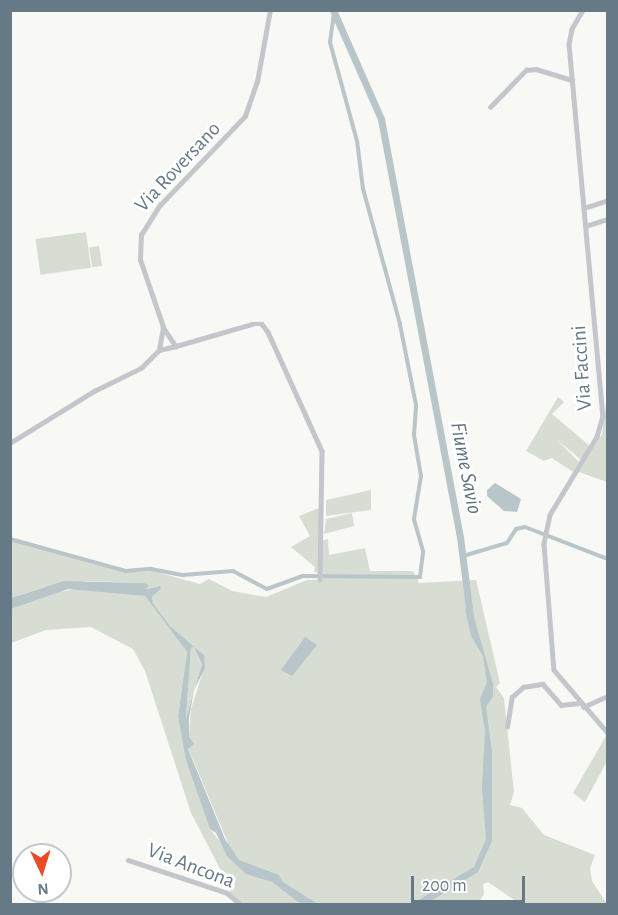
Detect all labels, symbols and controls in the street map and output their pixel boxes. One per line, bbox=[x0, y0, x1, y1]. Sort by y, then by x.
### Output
street label: Via Roversano bbox=[130, 117, 226, 217]
street label: Via Faccini bbox=[566, 325, 598, 411]
water label: Fiume Savio bbox=[444, 420, 488, 516]
street label: Via Ancona bbox=[144, 838, 238, 894]
north arrow bbox=[12, 843, 72, 903]
scale bar bbox=[414, 864, 528, 902]
text: 200 m bbox=[422, 877, 467, 895]
text: N bbox=[37, 881, 49, 897]

